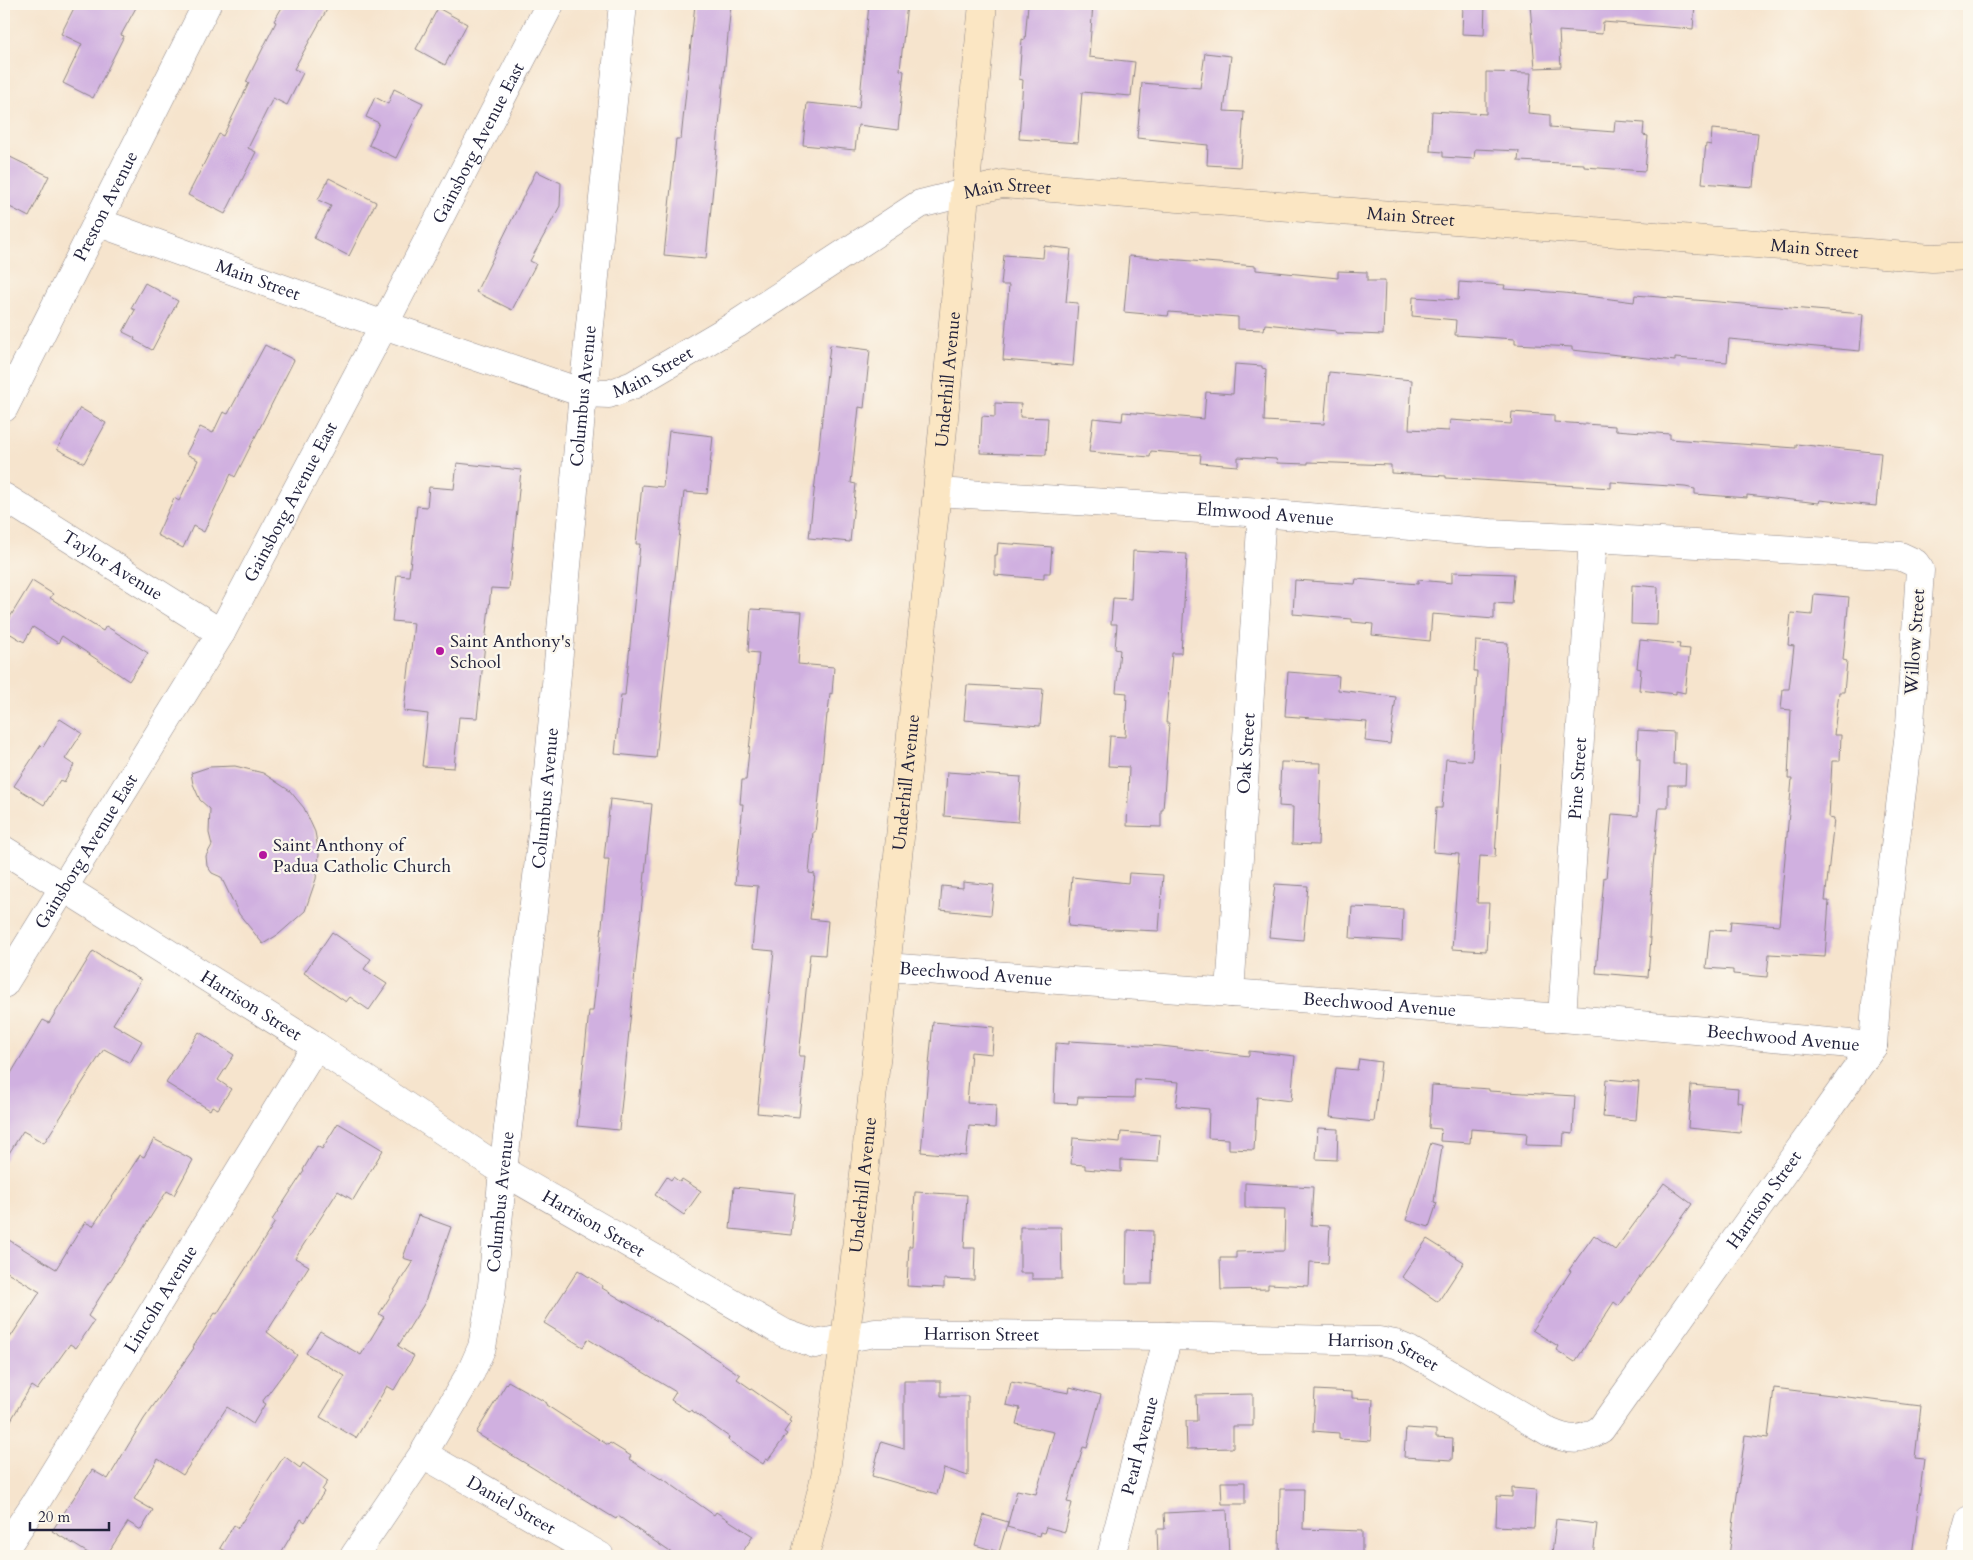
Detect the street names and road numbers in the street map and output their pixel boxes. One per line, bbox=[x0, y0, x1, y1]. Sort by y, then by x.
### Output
street label: Gainsborg Avenue East bbox=[426, 58, 530, 228]
street label: Preston Avenue bbox=[67, 147, 144, 265]
street label: Main Street bbox=[961, 171, 1052, 205]
street label: Main Street bbox=[1366, 201, 1456, 233]
street label: Main Street bbox=[1769, 233, 1860, 265]
street label: Main Street bbox=[212, 253, 304, 307]
street label: Underhill Avenue bbox=[929, 310, 966, 449]
street label: Columbus Avenue bbox=[564, 324, 602, 468]
street label: Main Street bbox=[609, 340, 698, 404]
street label: Gainsborg Avenue East bbox=[238, 417, 343, 586]
street label: Elmwood Avenue bbox=[1196, 496, 1335, 532]
street label: Taylor Avenue bbox=[57, 524, 168, 606]
street label: Willow Street bbox=[1899, 588, 1931, 697]
street label: Oak Street bbox=[1231, 712, 1261, 795]
street label: Underhill Avenue bbox=[886, 713, 926, 852]
street label: Columbus Avenue bbox=[526, 726, 564, 870]
street label: Pine Street bbox=[1562, 736, 1593, 820]
street label: Gainsborg Avenue East bbox=[29, 769, 144, 934]
street label: Beechwood Avenue bbox=[898, 956, 1053, 992]
street label: Harrison Street bbox=[196, 964, 307, 1047]
street label: Beechwood Avenue bbox=[1302, 986, 1457, 1022]
street label: Beechwood Avenue bbox=[1706, 1019, 1861, 1057]
street label: Underhill Avenue bbox=[843, 1116, 882, 1254]
street label: Columbus Avenue bbox=[481, 1130, 520, 1274]
street label: Harrison Street bbox=[1720, 1145, 1808, 1254]
street label: Harrison Street bbox=[537, 1184, 650, 1263]
street label: Lincoln Avenue bbox=[118, 1240, 203, 1358]
street label: Harrison Street bbox=[924, 1321, 1039, 1347]
street label: Harrison Street bbox=[1327, 1327, 1444, 1377]
street label: Pearl Avenue bbox=[1115, 1394, 1164, 1498]
street label: Daniel Street bbox=[462, 1469, 561, 1541]

